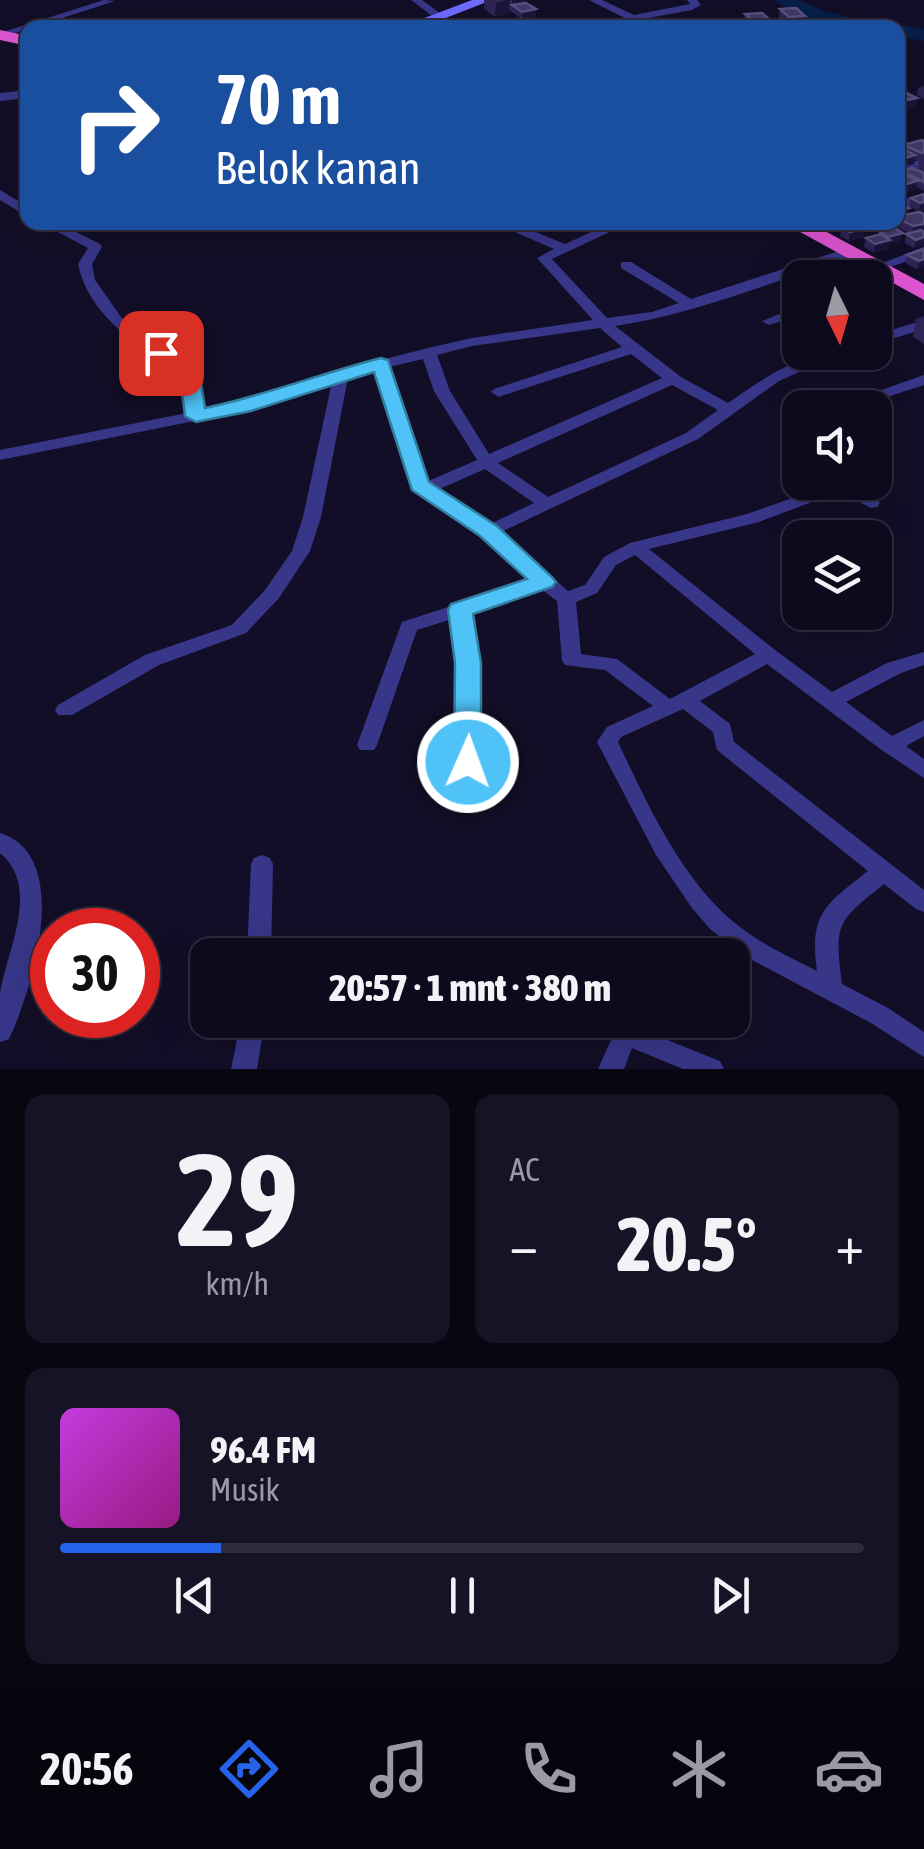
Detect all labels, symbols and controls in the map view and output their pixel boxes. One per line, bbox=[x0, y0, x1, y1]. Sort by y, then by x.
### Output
text: 70 m bbox=[215, 59, 341, 139]
icon: right bbox=[50, 60, 180, 190]
text: Belok kanan bbox=[215, 142, 421, 194]
north arrow bbox=[782, 260, 892, 370]
map controls bbox=[782, 260, 892, 630]
pin bbox=[119, 311, 204, 396]
icon: arrive bbox=[134, 326, 189, 381]
button: sound bbox=[782, 390, 892, 500]
button: layers bbox=[782, 520, 892, 630]
position arrow bbox=[416, 710, 520, 814]
speed limit sign: 30 bbox=[30, 908, 160, 1038]
text: 20:57 · 1 mnt · 380 m bbox=[329, 966, 611, 1009]
text: 29 bbox=[176, 1125, 298, 1274]
text: AC bbox=[510, 1151, 540, 1188]
text: 20.5° bbox=[617, 1201, 757, 1287]
text: − bbox=[510, 1213, 538, 1276]
text: + bbox=[835, 1213, 864, 1276]
text: km/h bbox=[206, 1265, 269, 1302]
text: 96.4 FM bbox=[210, 1428, 316, 1471]
text: Musik bbox=[210, 1471, 280, 1508]
icon: previous bbox=[167, 1568, 222, 1623]
icon: pause bbox=[435, 1568, 490, 1623]
icon: next bbox=[703, 1568, 758, 1623]
icon: directions bbox=[214, 1734, 284, 1804]
icon: music bbox=[364, 1734, 434, 1804]
icon: phone bbox=[514, 1734, 584, 1804]
icon: climate bbox=[664, 1734, 734, 1804]
icon: car bbox=[814, 1734, 884, 1804]
text: 20:56 bbox=[40, 1743, 134, 1795]

